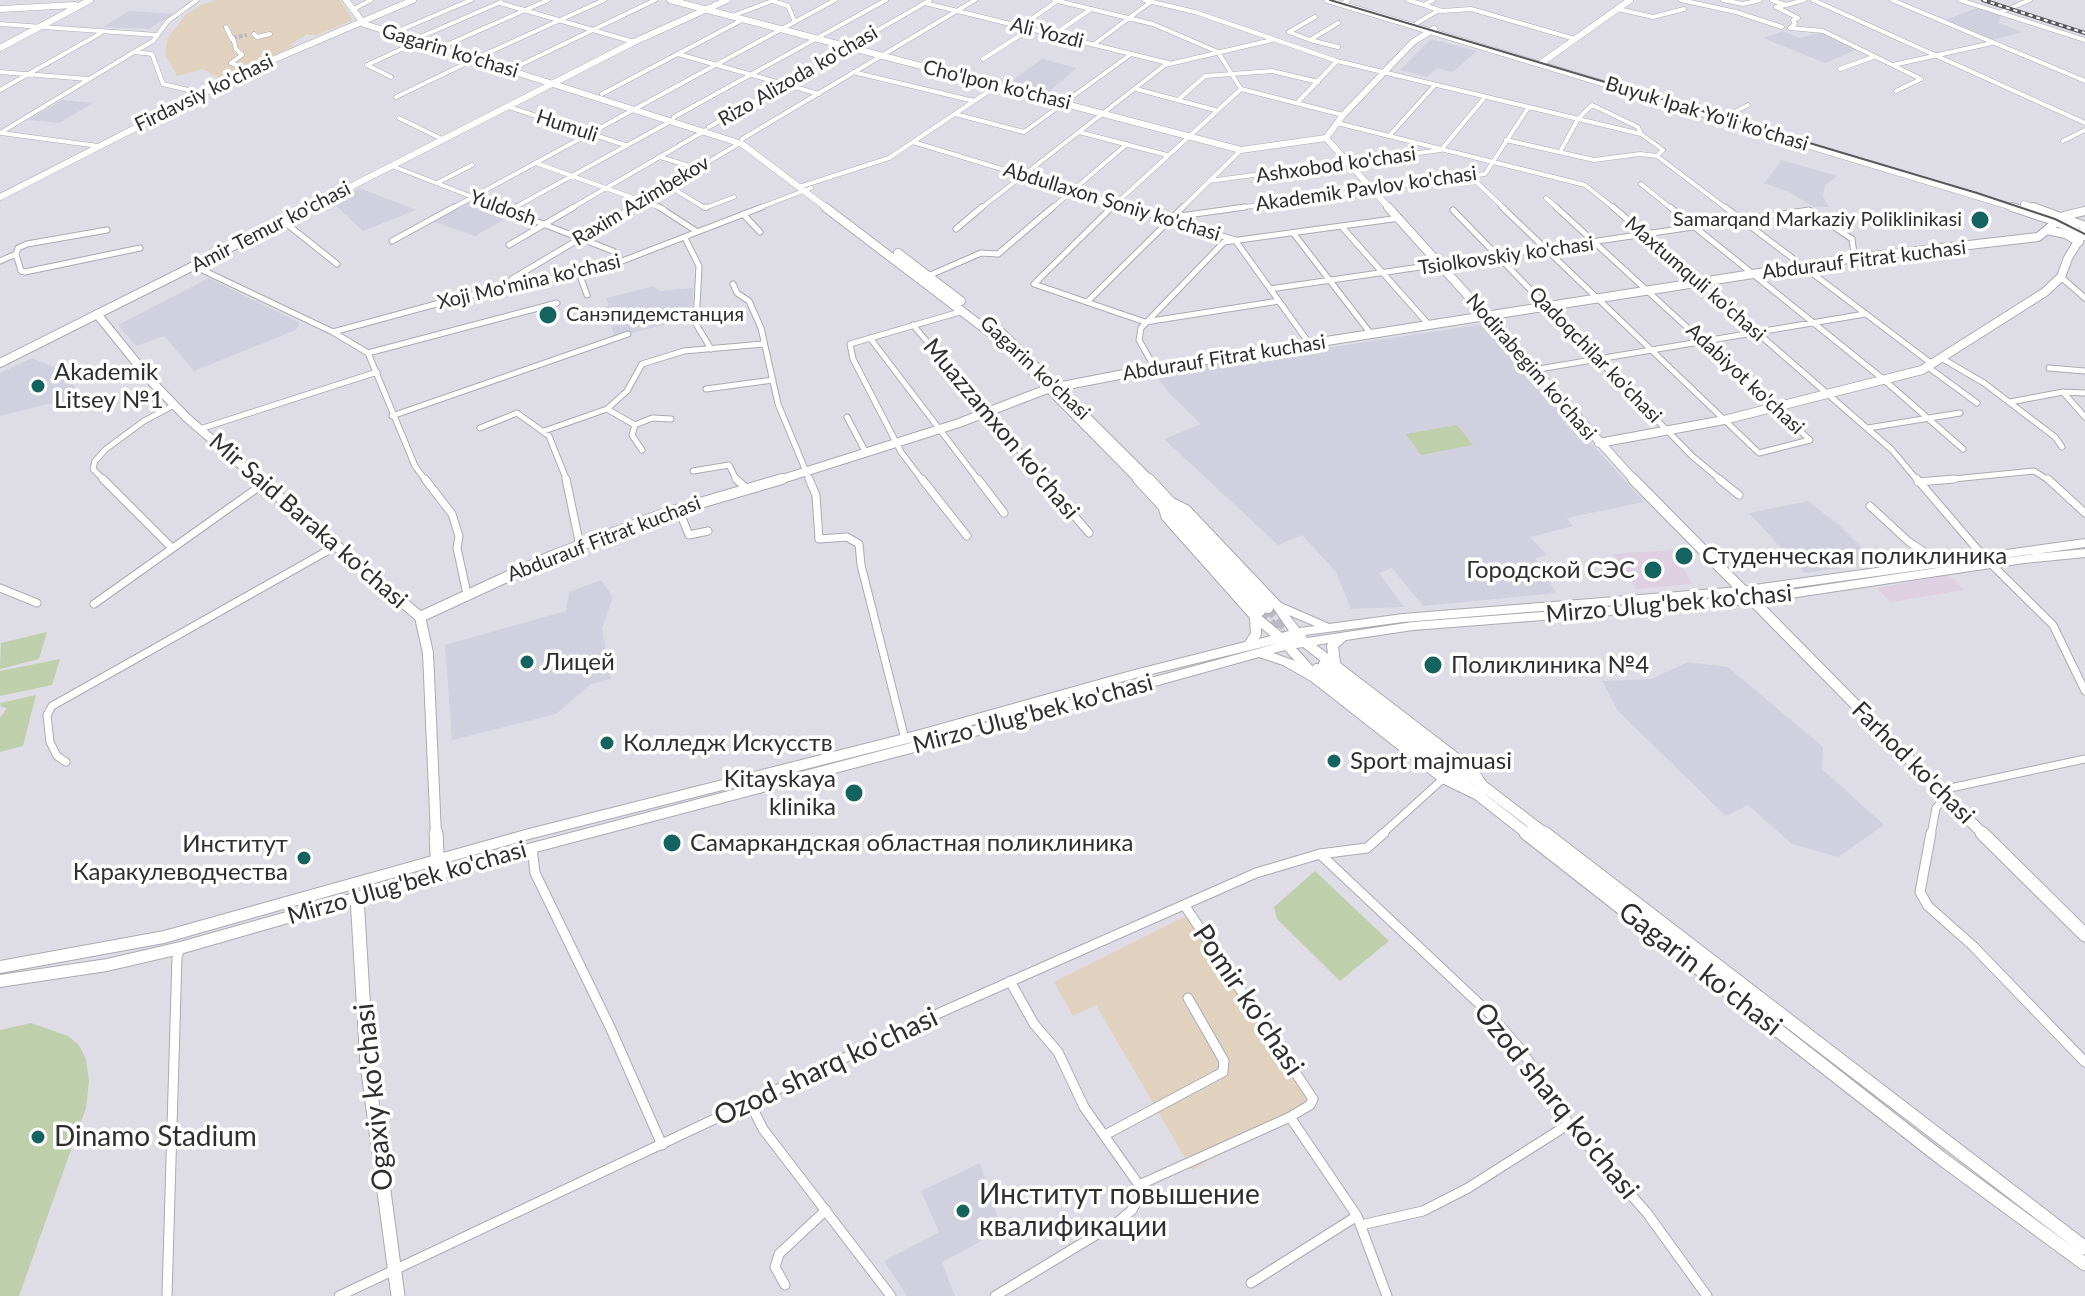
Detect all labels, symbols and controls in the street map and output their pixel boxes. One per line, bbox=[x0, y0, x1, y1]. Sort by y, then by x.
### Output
street label: Ali Yozdi bbox=[1008, 12, 1086, 54]
street label: Gagarin ko'chasi bbox=[379, 19, 521, 83]
street label: Rizo Alizoda ko'chasi bbox=[714, 21, 882, 131]
street label: Firdavsiy ko'chasi bbox=[131, 49, 277, 137]
street label: Cho'lpon ko'chasi bbox=[921, 55, 1073, 115]
street label: Buyuk Ipak Yo'li ko'chasi bbox=[1603, 72, 1811, 156]
street label: Humuli bbox=[533, 105, 601, 147]
street label: Ashxobod ko'chasi bbox=[1254, 142, 1418, 188]
street label: Raxim Azimbekov bbox=[568, 151, 714, 251]
street label: Abdullaxon Soniy ko'chasi bbox=[1001, 158, 1223, 246]
street label: Akademik Pavlov ko'chasi bbox=[1254, 162, 1478, 216]
street label: Amir Temur ko'chasi bbox=[187, 176, 355, 278]
street label: Yuldosh bbox=[466, 185, 540, 231]
place label: Samarqand Markaziy Poliklinikasi bbox=[1673, 208, 1962, 232]
marker: Samarqand Markaziy Poliklinikasi bbox=[1969, 209, 1991, 231]
street label: Maxtumquli ko'chasi bbox=[1620, 211, 1770, 347]
street label: Tsiolkovskiy ko'chasi bbox=[1417, 232, 1595, 280]
street label: Abdurauf Fitrat kuchasi bbox=[1761, 236, 1967, 284]
street label: Xoji Mo'mina ko'chasi bbox=[435, 249, 623, 315]
street label: Qadoqchilar ko'chasi bbox=[1524, 282, 1666, 428]
street label: Nodirabegim ko'chasi bbox=[1461, 289, 1601, 445]
place label: Санэпидемстанция bbox=[566, 303, 744, 327]
marker: Санэпидемстанция bbox=[537, 304, 559, 326]
street label: Gagarin ko'chasi bbox=[975, 311, 1095, 425]
street label: Adabiyot ko'chasi bbox=[1681, 318, 1809, 440]
street label: Abdurauf Fitrat kuchasi bbox=[1121, 330, 1327, 386]
street label: Muazzamxon ko'chasi bbox=[917, 333, 1085, 525]
place label: Akademik Litsey №1 bbox=[54, 358, 164, 414]
marker: Akademik Litsey №1 bbox=[29, 377, 47, 395]
street label: Mir Said Baraka ko'chasi bbox=[203, 427, 413, 615]
street label: Abdurauf Fitrat kuchasi bbox=[504, 491, 704, 587]
place label: Студенческая поликлиника bbox=[1702, 542, 2007, 570]
marker: Студенческая поликлиника bbox=[1673, 545, 1695, 567]
place label: Городской СЭС bbox=[1466, 556, 1635, 584]
marker: Городской СЭС bbox=[1642, 559, 1664, 581]
street label: Mirzo Ulug'bek ko'chasi bbox=[1545, 579, 1793, 629]
place label: Лицей bbox=[543, 648, 615, 676]
place label: Поликлиника №4 bbox=[1451, 651, 1649, 679]
marker: Лицей bbox=[518, 653, 536, 671]
marker: Поликлиника №4 bbox=[1422, 654, 1444, 676]
street label: Mirzo Ulug'bek ko'chasi bbox=[910, 668, 1156, 760]
street label: Farhod ko'chasi bbox=[1846, 696, 1980, 830]
place label: Колледж Искусств bbox=[623, 729, 833, 757]
marker: Колледж Искусств bbox=[598, 734, 616, 752]
place label: Sport majmuasi bbox=[1350, 747, 1512, 775]
marker: Sport majmuasi bbox=[1325, 752, 1343, 770]
place label: Kitayskaya klinika bbox=[724, 765, 836, 821]
marker: Kitayskaya klinika bbox=[843, 782, 865, 804]
place label: Самаркандская областная поликлиника bbox=[690, 829, 1133, 857]
place label: Институт Каракулеводчества bbox=[73, 830, 288, 886]
marker: Самаркандская областная поликлиника bbox=[661, 832, 683, 854]
street label: Mirzo Ulug'bek ko'chasi bbox=[284, 835, 530, 931]
marker: Институт Каракулеводчества bbox=[295, 849, 313, 867]
street label: Gagarin ko'chasi bbox=[1612, 895, 1788, 1043]
street label: Pomir ko'chasi bbox=[1185, 918, 1311, 1082]
street label: Ozod sharq ko'chasi bbox=[1466, 996, 1646, 1206]
street label: Ozod sharq ko'chasi bbox=[709, 1000, 943, 1134]
street label: Ogaxiy ko'chasi bbox=[347, 1002, 401, 1192]
place label: Dinamo Stadium bbox=[54, 1120, 257, 1154]
marker: Dinamo Stadium bbox=[29, 1128, 47, 1146]
place label: Институт повышение квалификации bbox=[979, 1178, 1260, 1244]
marker: Институт повышение квалификации bbox=[954, 1202, 972, 1220]

